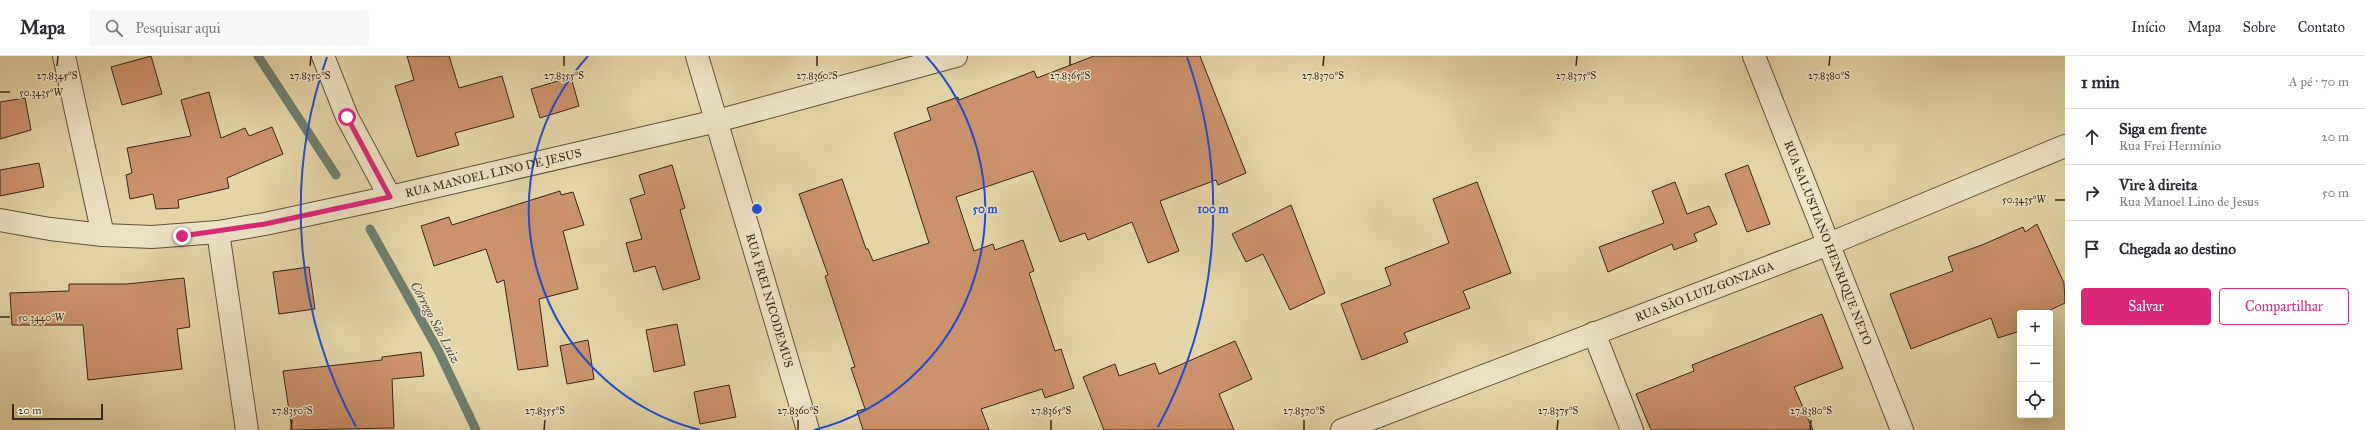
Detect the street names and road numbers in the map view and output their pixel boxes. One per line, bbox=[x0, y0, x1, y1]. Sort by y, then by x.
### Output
street label: RUA SALUSTIANO HENRIQUE NETO bbox=[1781, 139, 1875, 347]
street label: RUA MANOEL LINO DE JESUS bbox=[404, 146, 583, 200]
street label: RUA FREI NICODEMUS bbox=[743, 232, 796, 369]
street label: RUA SÃO LUIZ GONZAGA bbox=[1633, 259, 1776, 324]

